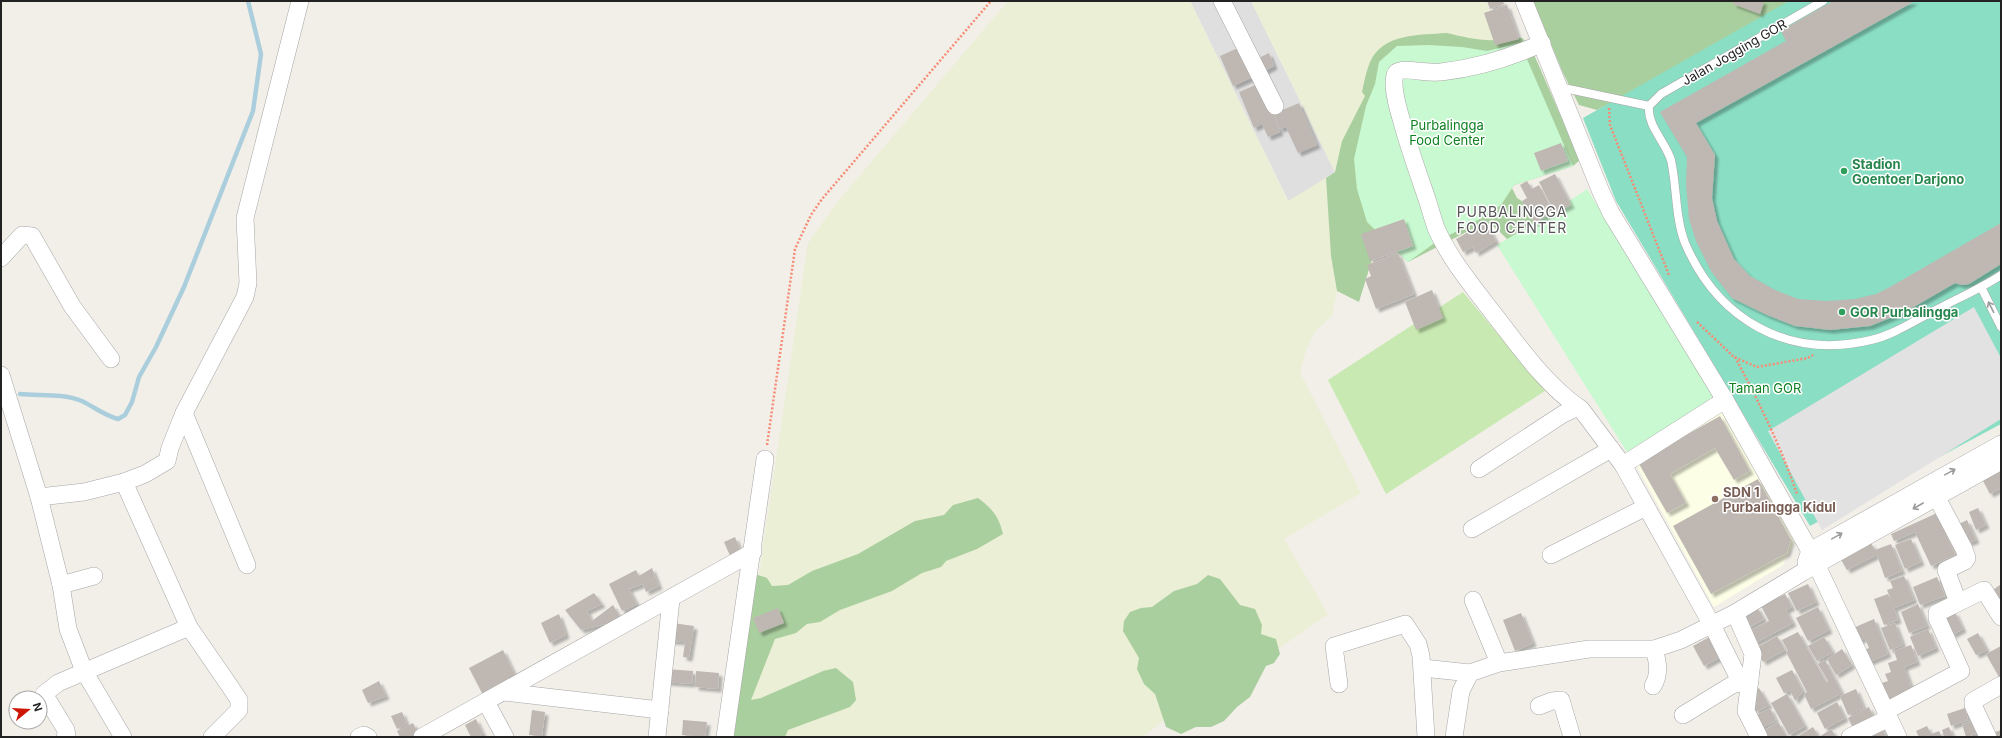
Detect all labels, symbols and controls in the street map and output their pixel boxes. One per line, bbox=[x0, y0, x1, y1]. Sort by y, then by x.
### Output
street label: Jalan Jogging GOR bbox=[1679, 16, 1789, 88]
park label: Purbalingga Food Center bbox=[1409, 117, 1485, 148]
place label: Stadion Goentoer Darjono bbox=[1852, 156, 1964, 187]
marker: Stadion Goentoer Darjono bbox=[1839, 166, 1849, 176]
district label: PURBALINGGA FOOD CENTER bbox=[1457, 203, 1567, 236]
one-way arrow bbox=[1987, 301, 1994, 313]
place label: GOR Purbalingga bbox=[1850, 304, 1958, 320]
marker: GOR Purbalingga bbox=[1837, 307, 1847, 317]
park label: Taman GOR bbox=[1729, 380, 1801, 396]
one-way arrow bbox=[1944, 468, 1956, 476]
place label: SDN 1 Purbalingga Kidul bbox=[1723, 484, 1836, 515]
marker: SDN 1 Purbalingga Kidul bbox=[1710, 494, 1720, 504]
one-way arrow bbox=[1912, 503, 1924, 511]
one-way arrow bbox=[1831, 532, 1843, 540]
north arrow bbox=[8, 690, 48, 730]
text: N bbox=[30, 701, 45, 713]

